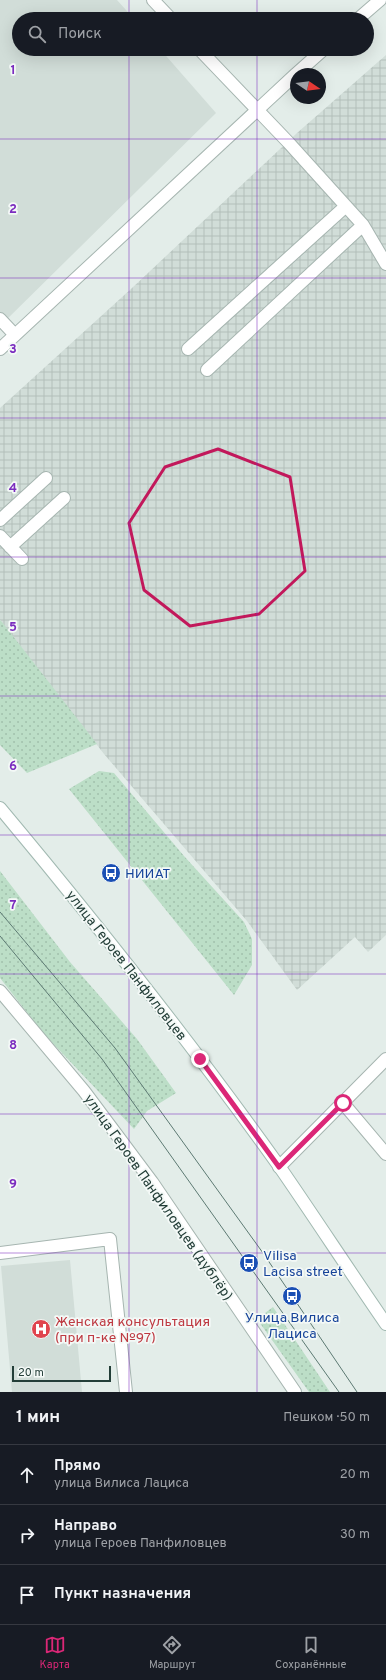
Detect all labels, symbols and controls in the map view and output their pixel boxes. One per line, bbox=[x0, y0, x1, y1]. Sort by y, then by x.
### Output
search box bbox=[12, 12, 374, 56]
icon: search bbox=[26, 23, 48, 45]
text: Поиск bbox=[58, 25, 102, 44]
text: 1 bbox=[10, 63, 16, 79]
north arrow bbox=[290, 68, 326, 104]
text: 2 bbox=[9, 202, 17, 218]
text: 3 bbox=[9, 342, 17, 358]
text: 4 bbox=[9, 481, 17, 497]
text: 5 bbox=[9, 620, 17, 636]
text: 6 bbox=[9, 759, 17, 775]
bus stop icon: НИИАТ bbox=[100, 862, 122, 884]
place label: НИИАТ bbox=[125, 866, 171, 883]
street label: улица Героев Панфиловцев bbox=[62, 887, 190, 1045]
text: 7 bbox=[10, 898, 17, 914]
text: 8 bbox=[9, 1038, 17, 1054]
route end bbox=[191, 1050, 209, 1068]
street label: улица Героев Панфиловцев (дублёр) bbox=[80, 1091, 236, 1304]
route start bbox=[334, 1094, 352, 1112]
text: 9 bbox=[9, 1177, 17, 1193]
place label: Vilisa Lacisa street bbox=[263, 1248, 343, 1281]
bus stop icon: Vilisa Lacisa street bbox=[238, 1252, 260, 1274]
bus stop icon: Улица Вилиса Лациса bbox=[281, 1285, 303, 1307]
place label: Улица Вилиса Лациса bbox=[245, 1310, 339, 1343]
place label: Женская консультация (при п-ке №97) bbox=[55, 1314, 210, 1347]
hospital icon: Женская консультация (при п-ке №97) bbox=[30, 1318, 52, 1340]
scale bar bbox=[12, 1364, 111, 1383]
text: 20 m bbox=[18, 1366, 44, 1380]
text: 1 мин bbox=[16, 1407, 60, 1429]
text: Пешком · 50 m bbox=[283, 1410, 370, 1426]
text: Прямо bbox=[54, 1457, 101, 1476]
icon: ahead bbox=[16, 1464, 38, 1486]
text: 20 m bbox=[340, 1467, 370, 1483]
text: улица Вилиса Лациса bbox=[54, 1476, 189, 1492]
text: Направо bbox=[54, 1517, 117, 1536]
icon: right bbox=[16, 1524, 38, 1546]
text: 30 m bbox=[340, 1527, 370, 1543]
text: улица Героев Панфиловцев bbox=[54, 1536, 227, 1552]
icon: arrive bbox=[16, 1584, 38, 1606]
text: Пункт назначения bbox=[54, 1585, 191, 1604]
tab: Карта bbox=[40, 1634, 70, 1672]
tab: Маршрут bbox=[149, 1634, 196, 1672]
tab: Сохранённые bbox=[275, 1634, 346, 1672]

